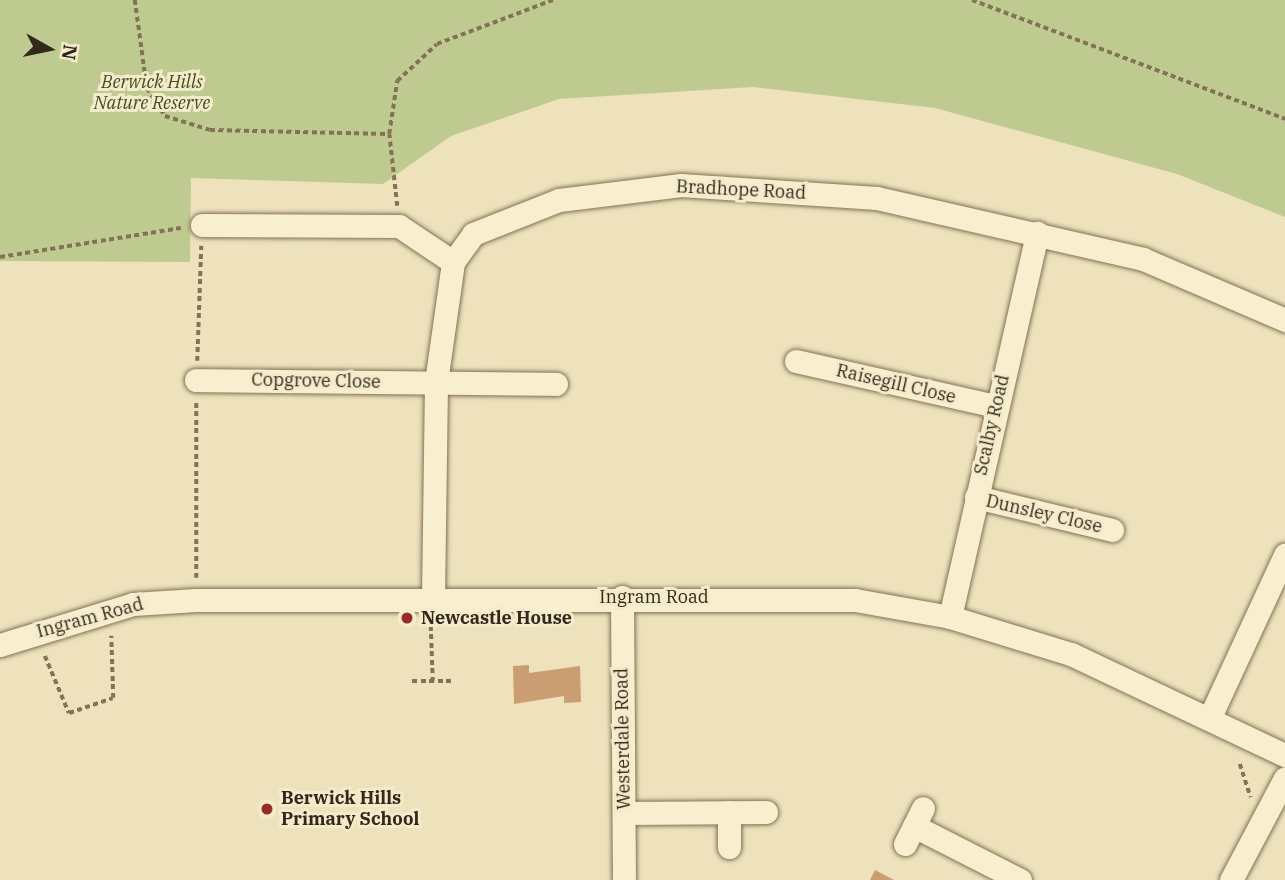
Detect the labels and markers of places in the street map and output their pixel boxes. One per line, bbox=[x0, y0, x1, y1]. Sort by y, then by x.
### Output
place label: Newcastle House bbox=[421, 607, 572, 629]
marker: Newcastle House bbox=[399, 610, 415, 626]
place label: Berwick Hills Primary School bbox=[281, 788, 419, 830]
marker: Berwick Hills Primary School bbox=[259, 801, 275, 817]

